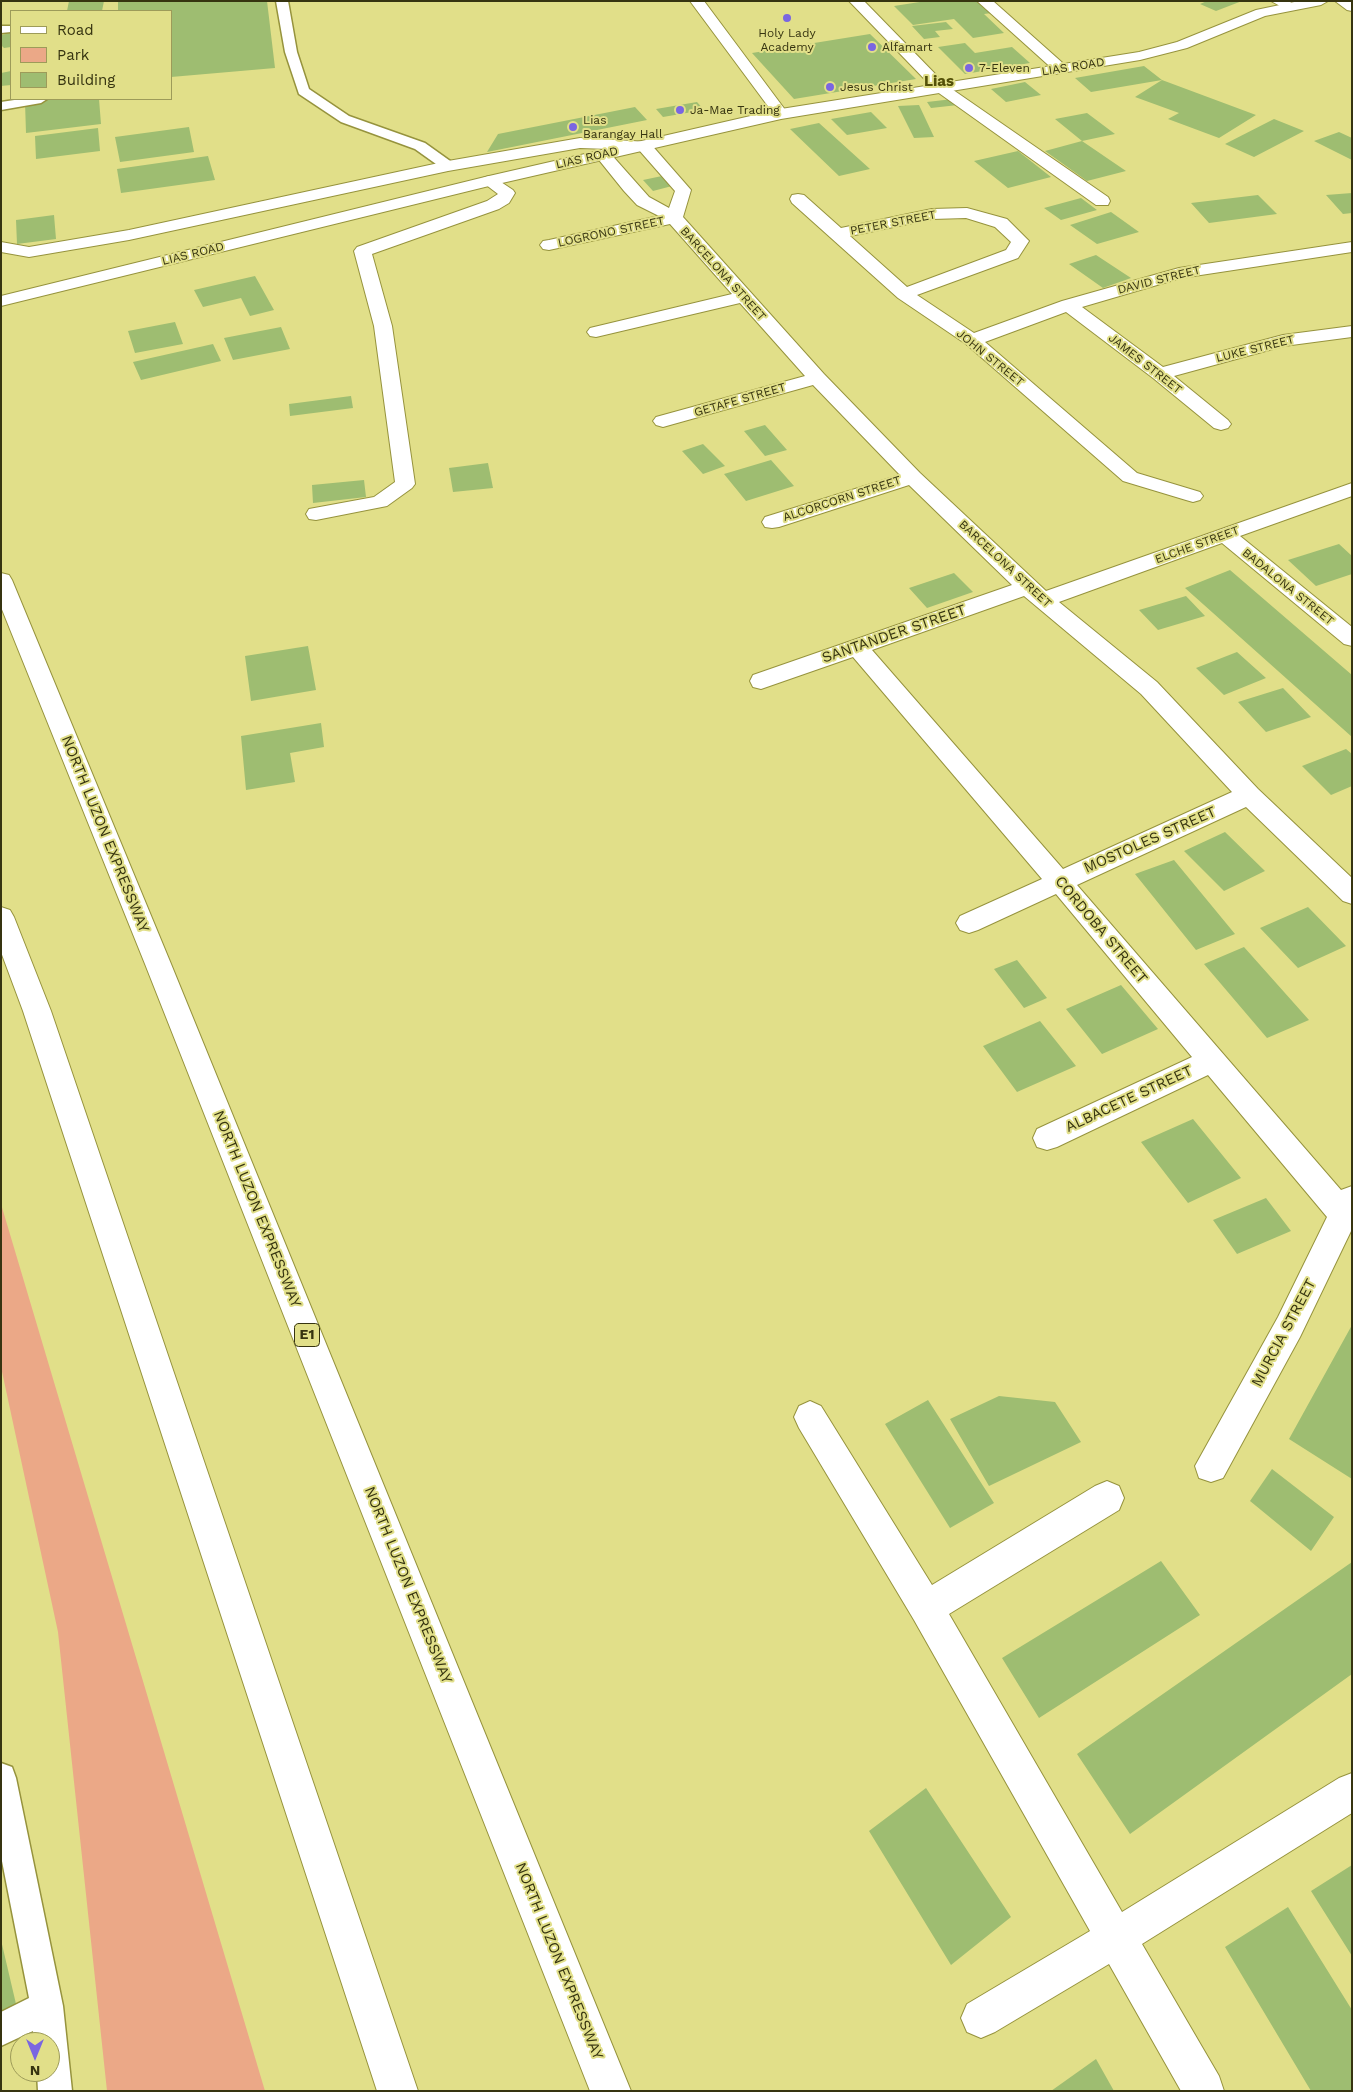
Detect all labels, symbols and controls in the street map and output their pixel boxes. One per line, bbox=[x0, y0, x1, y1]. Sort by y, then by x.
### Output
legend bbox=[10, 10, 172, 100]
marker: Holy Lady Academy bbox=[781, 12, 793, 24]
text: Road bbox=[57, 21, 94, 39]
place label: Holy Lady Academy bbox=[758, 26, 816, 54]
place label: Alfamart bbox=[882, 40, 933, 54]
marker: Alfamart bbox=[866, 41, 878, 53]
text: Park bbox=[57, 46, 89, 64]
street label: LIAS ROAD bbox=[1041, 55, 1105, 79]
place label: 7-Eleven bbox=[979, 61, 1030, 75]
marker: 7-Eleven bbox=[963, 62, 975, 74]
text: Building bbox=[57, 71, 115, 89]
district label: Lias bbox=[924, 73, 954, 91]
place label: Jesus Christ bbox=[840, 80, 913, 94]
marker: Jesus Christ bbox=[824, 81, 836, 93]
place label: Ja-Mae Trading bbox=[690, 103, 780, 117]
marker: Ja-Mae Trading bbox=[674, 104, 686, 116]
place label: Lias Barangay Hall bbox=[583, 113, 663, 141]
marker: Lias Barangay Hall bbox=[567, 121, 579, 133]
street label: LIAS ROAD bbox=[554, 144, 620, 172]
street label: PETER STREET bbox=[849, 208, 937, 238]
street label: LOGRONO STREET bbox=[556, 214, 666, 250]
street label: BARCELONA STREET bbox=[677, 224, 769, 324]
street label: LIAS ROAD bbox=[160, 239, 226, 269]
street label: DAVID STREET bbox=[1116, 263, 1202, 297]
street label: JOHN STREET bbox=[953, 326, 1027, 390]
street label: JAMES STREET bbox=[1105, 331, 1185, 397]
street label: LUKE STREET bbox=[1214, 332, 1296, 366]
street label: GETAFE STREET bbox=[693, 380, 787, 420]
street label: ALCORCORN STREET bbox=[781, 473, 903, 525]
street label: BARCELONA STREET bbox=[956, 517, 1054, 611]
street label: ELCHE STREET bbox=[1153, 523, 1241, 567]
street label: BADALONA STREET bbox=[1239, 546, 1337, 628]
street label: SANTANDER STREET bbox=[820, 601, 968, 667]
street label: NORTH LUZON EXPRESSWAY bbox=[57, 733, 153, 935]
street label: MOSTOLES STREET bbox=[1081, 803, 1219, 877]
street label: CORDOBA STREET bbox=[1051, 873, 1151, 987]
street label: ALBACETE STREET bbox=[1063, 1062, 1195, 1136]
street label: NORTH LUZON EXPRESSWAY bbox=[209, 1108, 305, 1310]
street label: MURCIA STREET bbox=[1248, 1276, 1320, 1390]
road number: E1 bbox=[294, 1324, 320, 1346]
street label: NORTH LUZON EXPRESSWAY bbox=[360, 1484, 456, 1686]
street label: NORTH LUZON EXPRESSWAY bbox=[511, 1860, 607, 2062]
north arrow bbox=[10, 2032, 60, 2082]
text: N bbox=[30, 2063, 40, 2079]

